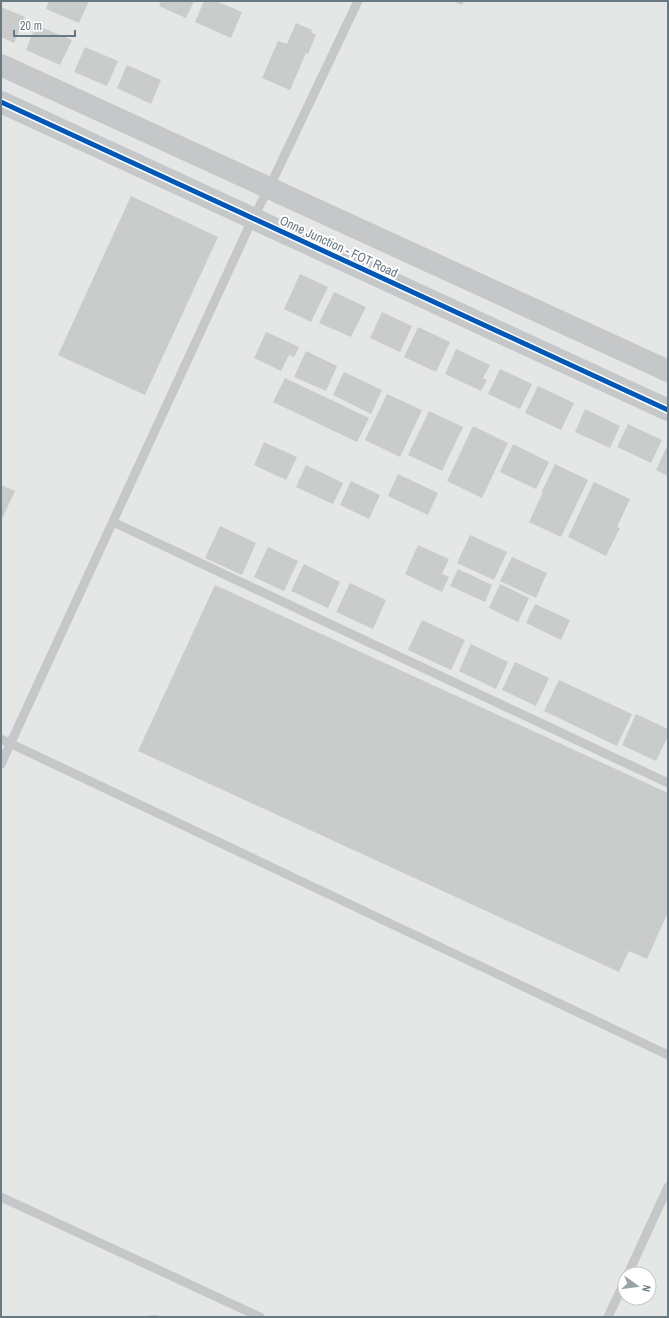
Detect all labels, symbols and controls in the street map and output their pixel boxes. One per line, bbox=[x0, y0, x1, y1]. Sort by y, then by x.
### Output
scale bar bbox=[14, 12, 75, 38]
text: 20 m bbox=[20, 18, 42, 34]
street label: Onne Junction - FOT Road bbox=[277, 212, 401, 281]
north arrow bbox=[617, 1266, 657, 1306]
text: N bbox=[639, 1284, 654, 1293]

